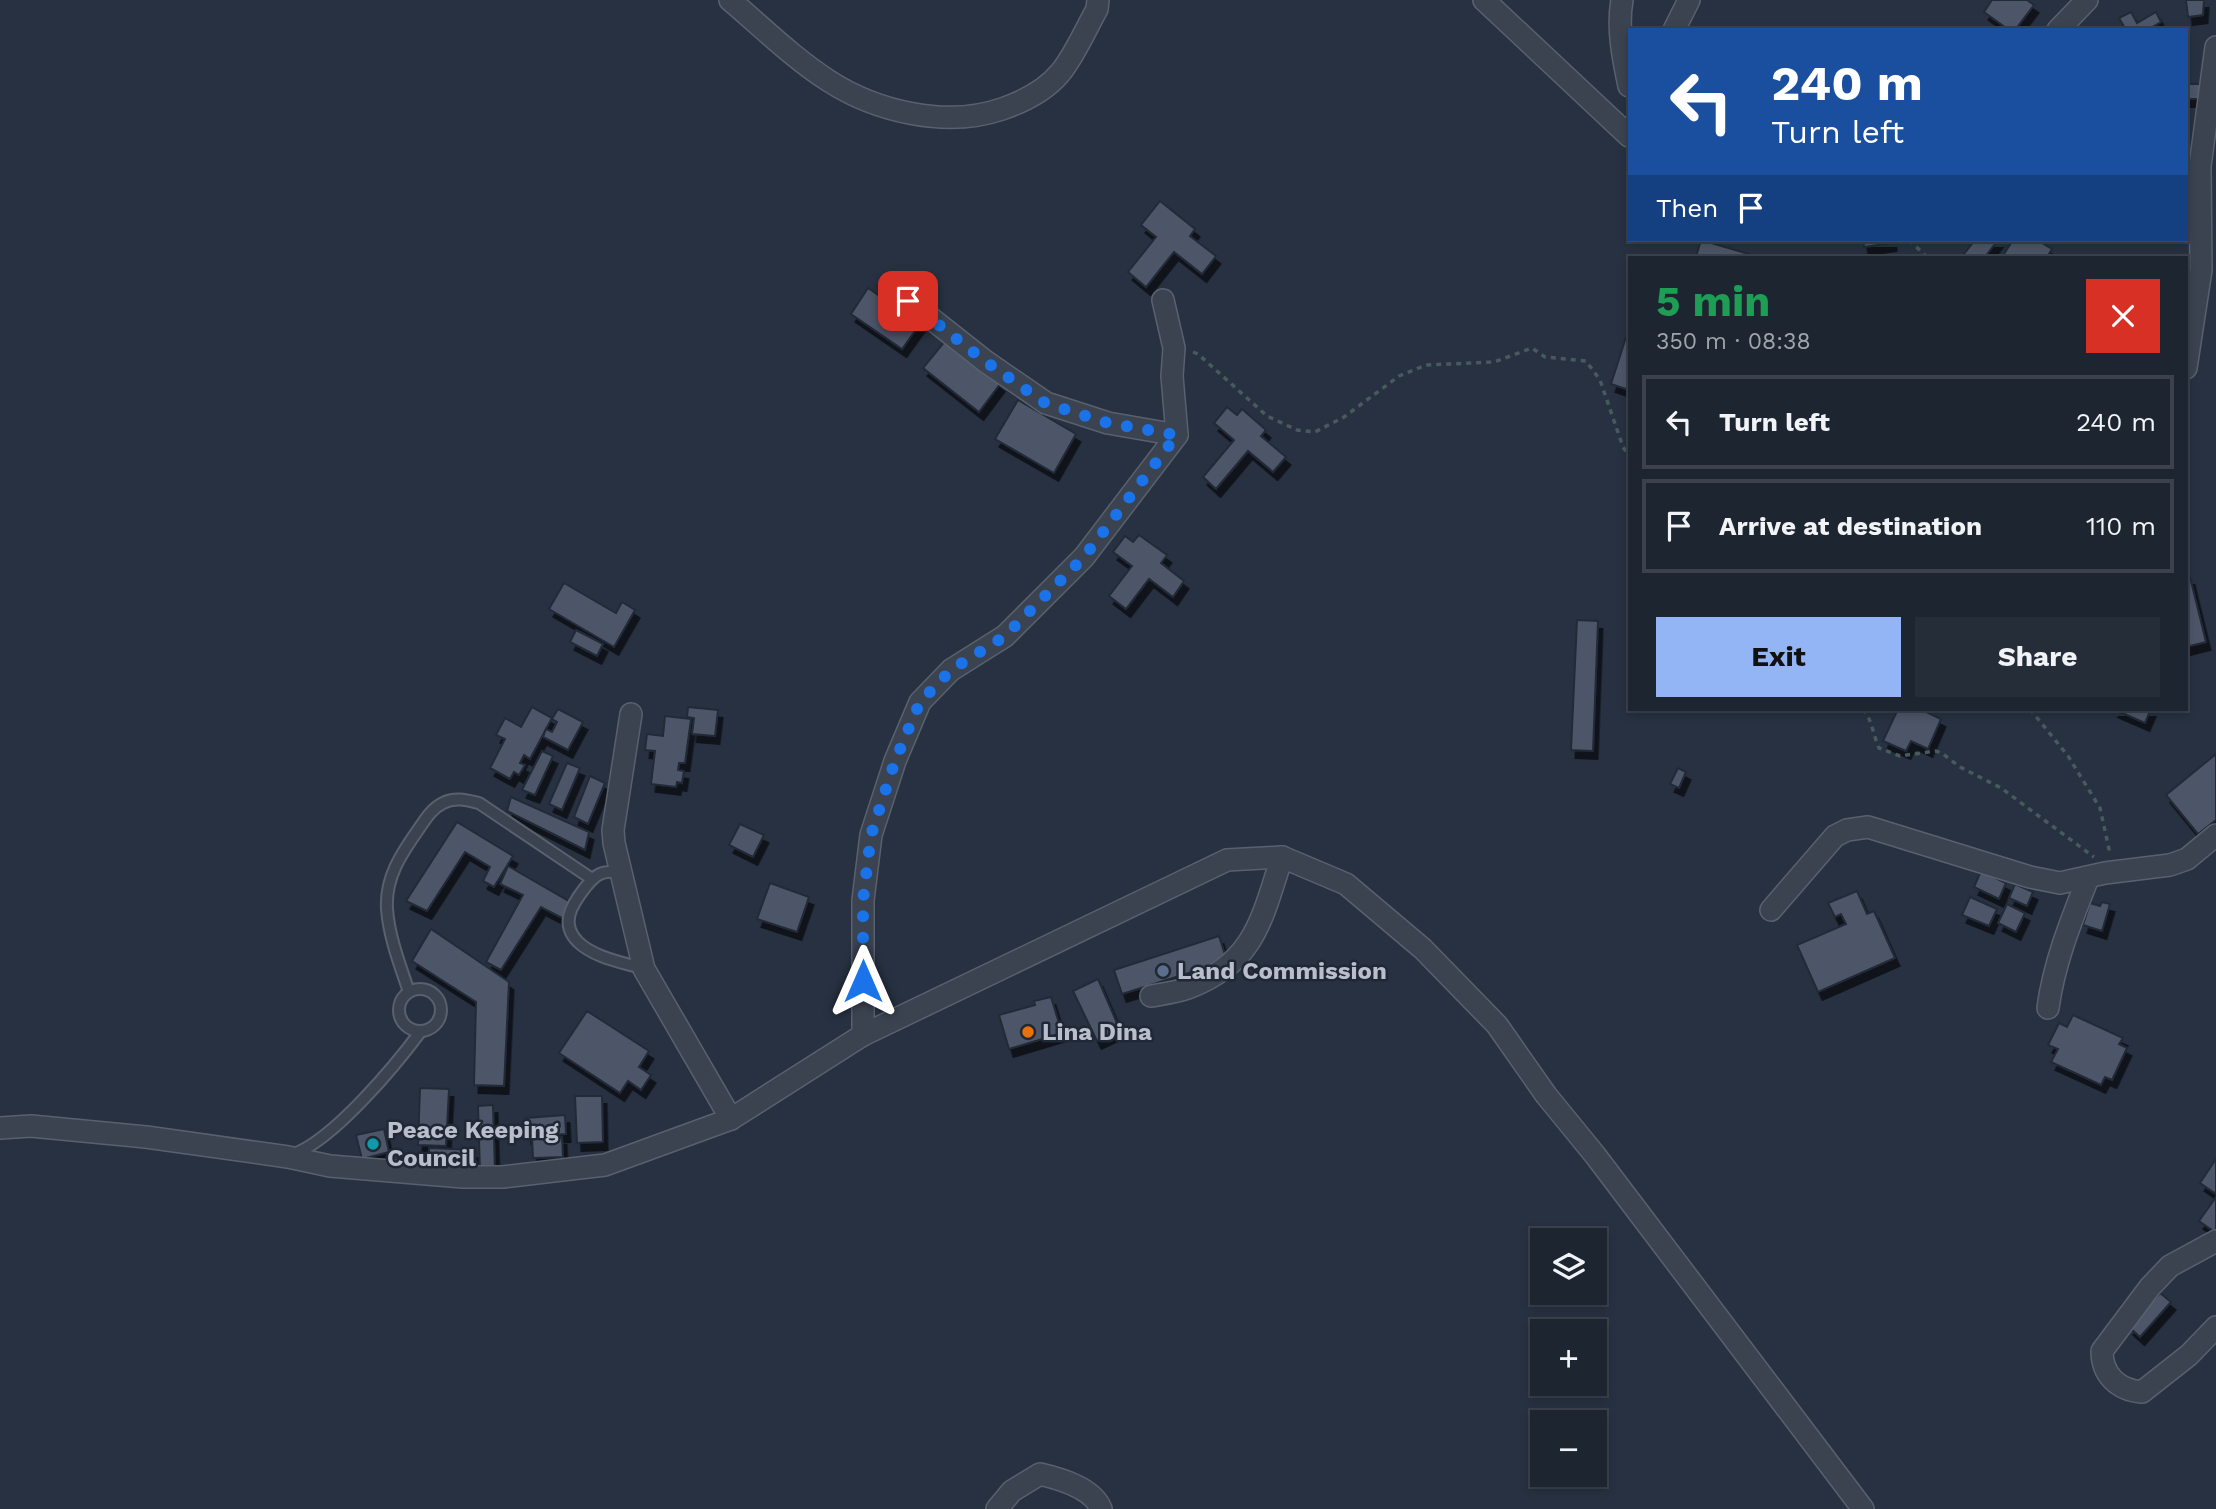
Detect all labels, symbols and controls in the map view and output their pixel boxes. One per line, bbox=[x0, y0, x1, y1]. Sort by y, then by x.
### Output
text: 240 m bbox=[1771, 54, 1923, 112]
icon: left bbox=[1656, 56, 1747, 147]
text: Turn left bbox=[1771, 113, 1904, 151]
icon: arrive bbox=[1732, 189, 1770, 227]
text: Then bbox=[1656, 193, 1718, 223]
pin bbox=[878, 271, 938, 331]
text: 5 min bbox=[1656, 277, 1770, 326]
button: close bbox=[2086, 279, 2160, 353]
icon: arrive bbox=[889, 282, 927, 320]
text: 350 m · 08:38 bbox=[1656, 328, 1811, 355]
icon: left bbox=[1660, 403, 1698, 441]
text: Turn left bbox=[1719, 407, 1830, 437]
text: 240 m bbox=[2076, 407, 2156, 437]
icon: arrive bbox=[1660, 507, 1698, 545]
text: Arrive at destination bbox=[1719, 511, 1982, 541]
text: 110 m bbox=[2086, 511, 2156, 541]
button: Exit bbox=[1656, 617, 1901, 697]
button: Share bbox=[1915, 617, 2160, 697]
position arrow bbox=[826, 944, 900, 1018]
place label: Land Commission bbox=[1177, 957, 1387, 985]
marker: Land Commission bbox=[1155, 963, 1171, 979]
place label: Lina Dina bbox=[1042, 1018, 1152, 1046]
marker: Lina Dina bbox=[1020, 1024, 1036, 1040]
place label: Peace Keeping Council bbox=[387, 1116, 559, 1172]
marker: Peace Keeping Council bbox=[365, 1136, 381, 1152]
map controls bbox=[1530, 1228, 1607, 1487]
button: layers bbox=[1530, 1228, 1607, 1305]
button: + bbox=[1530, 1319, 1607, 1396]
button: − bbox=[1530, 1410, 1607, 1487]

